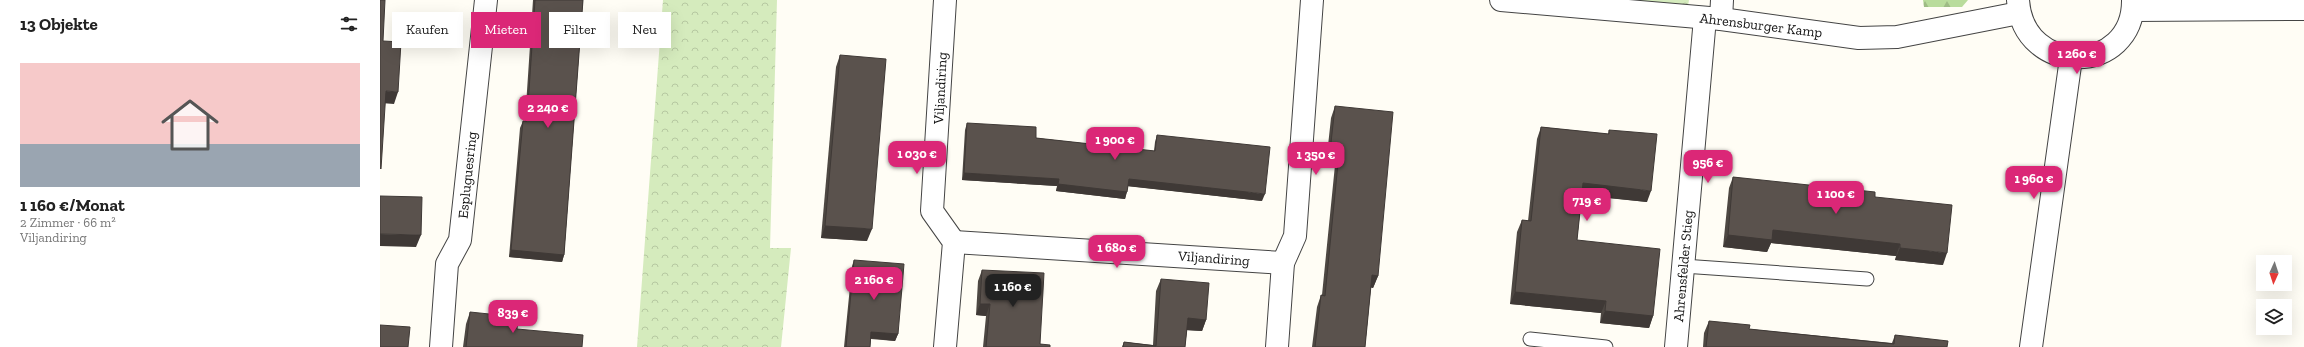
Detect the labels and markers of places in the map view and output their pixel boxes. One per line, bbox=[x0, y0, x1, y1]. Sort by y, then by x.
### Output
pin: 1 260 € bbox=[2040, 41, 2114, 75]
pin: 2 240 € bbox=[511, 95, 585, 129]
pin: 1 900 € bbox=[1078, 127, 1152, 161]
pin: 1 030 € bbox=[880, 141, 954, 175]
pin: 1 350 € bbox=[1279, 142, 1353, 176]
pin: 956 € bbox=[1680, 150, 1736, 184]
pin: 1 960 € bbox=[1997, 166, 2071, 200]
pin: 1 100 € bbox=[1799, 181, 1873, 215]
pin: 719 € bbox=[1559, 188, 1615, 222]
pin: 1 680 € bbox=[1080, 235, 1154, 269]
pin: 2 160 € bbox=[837, 267, 911, 301]
pin: 1 160 € bbox=[976, 274, 1050, 308]
pin: 839 € bbox=[485, 300, 541, 334]

